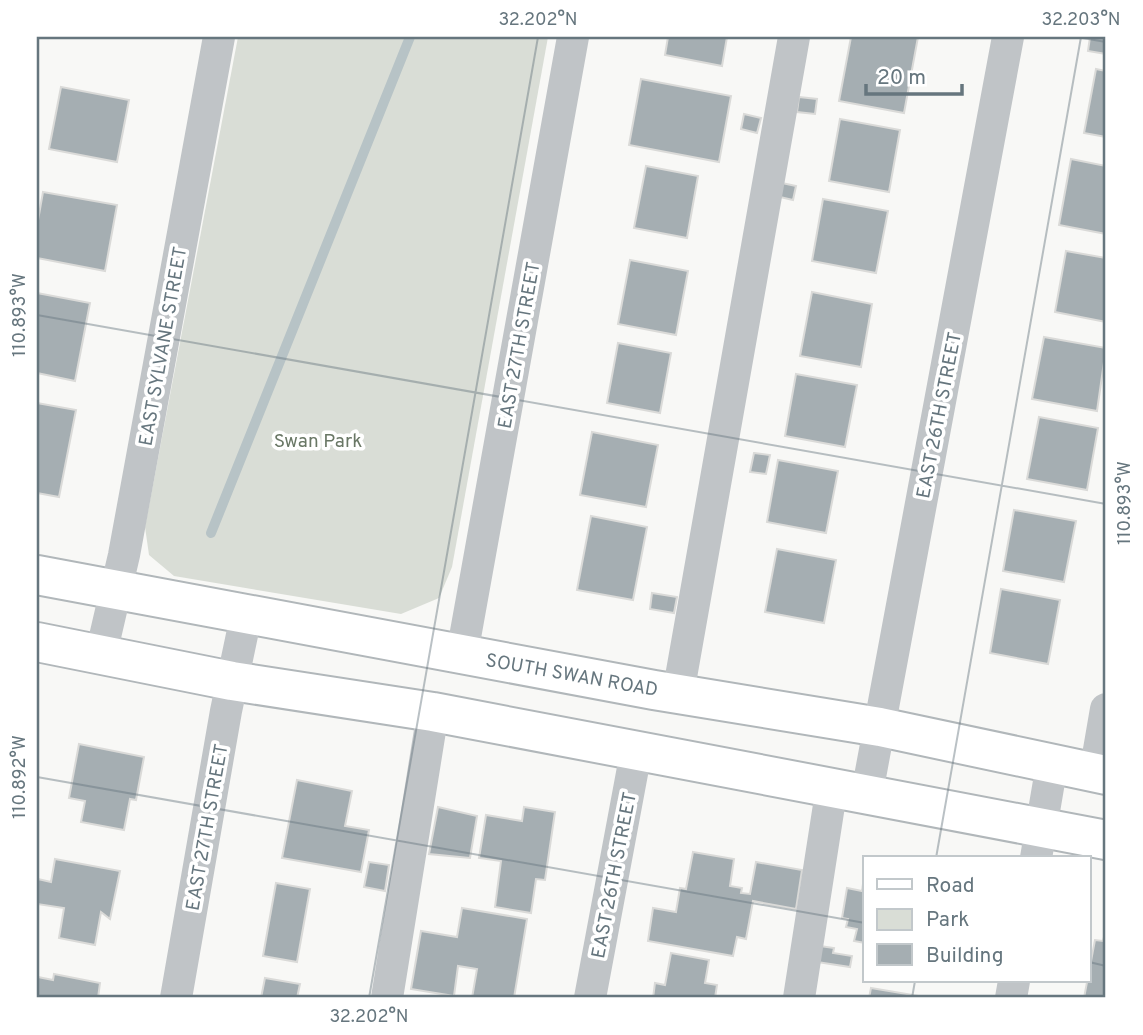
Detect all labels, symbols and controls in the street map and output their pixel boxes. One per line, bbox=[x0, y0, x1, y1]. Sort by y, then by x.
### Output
text: 32.202°N bbox=[498, 9, 578, 32]
text: 32.203°N bbox=[1041, 9, 1121, 32]
scale bar bbox=[866, 52, 963, 96]
text: 20 m bbox=[877, 65, 926, 92]
street label: EAST SYLVANE STREET bbox=[135, 245, 193, 448]
street label: EAST 27TH STREET bbox=[493, 260, 546, 431]
text: 110.893°W bbox=[9, 273, 32, 357]
street label: EAST 26TH STREET bbox=[912, 330, 968, 501]
park label: Swan Park bbox=[274, 430, 362, 454]
text: 110.893°W bbox=[1114, 461, 1137, 545]
street label: SOUTH SWAN ROAD bbox=[483, 649, 660, 703]
text: 110.892°W bbox=[9, 735, 32, 819]
street label: EAST 27TH STREET bbox=[181, 742, 234, 913]
street label: EAST 26TH STREET bbox=[587, 790, 643, 961]
legend bbox=[863, 856, 1090, 982]
text: Road bbox=[926, 873, 975, 900]
text: Park bbox=[926, 907, 969, 934]
text: Building bbox=[926, 943, 1004, 970]
text: 32.202°N bbox=[329, 1006, 409, 1029]

